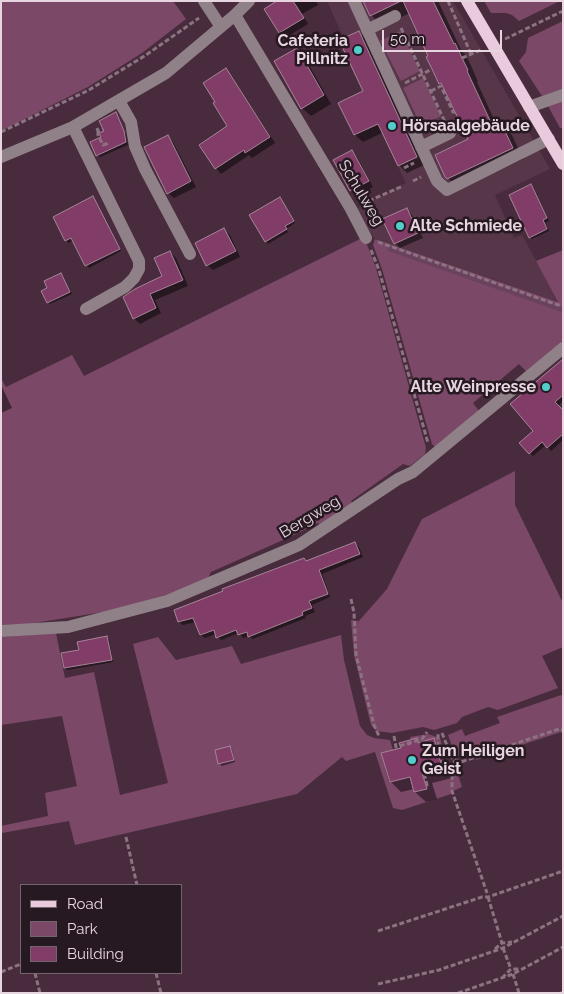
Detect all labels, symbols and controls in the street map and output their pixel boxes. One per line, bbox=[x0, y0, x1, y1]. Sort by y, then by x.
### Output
scale bar bbox=[384, 20, 504, 52]
text: 50 m bbox=[390, 30, 425, 48]
place label: Cafeteria Pillnitz bbox=[277, 31, 348, 69]
marker: Cafeteria Pillnitz bbox=[352, 44, 364, 56]
place label: Hörsaalgebäude bbox=[402, 116, 530, 136]
marker: Hörsaalgebäude bbox=[386, 120, 398, 132]
street label: Schulweg bbox=[334, 157, 388, 229]
place label: Alte Schmiede bbox=[410, 216, 522, 236]
marker: Alte Schmiede bbox=[394, 220, 406, 232]
place label: Alte Weinpresse bbox=[411, 377, 536, 397]
marker: Alte Weinpresse bbox=[540, 381, 552, 393]
street label: Bergweg bbox=[276, 491, 344, 543]
place label: Zum Heiligen Geist bbox=[422, 741, 524, 779]
marker: Zum Heiligen Geist bbox=[406, 754, 418, 766]
legend bbox=[20, 884, 182, 974]
text: Road bbox=[67, 895, 103, 913]
text: Park bbox=[67, 920, 98, 938]
text: Building bbox=[67, 945, 124, 963]

